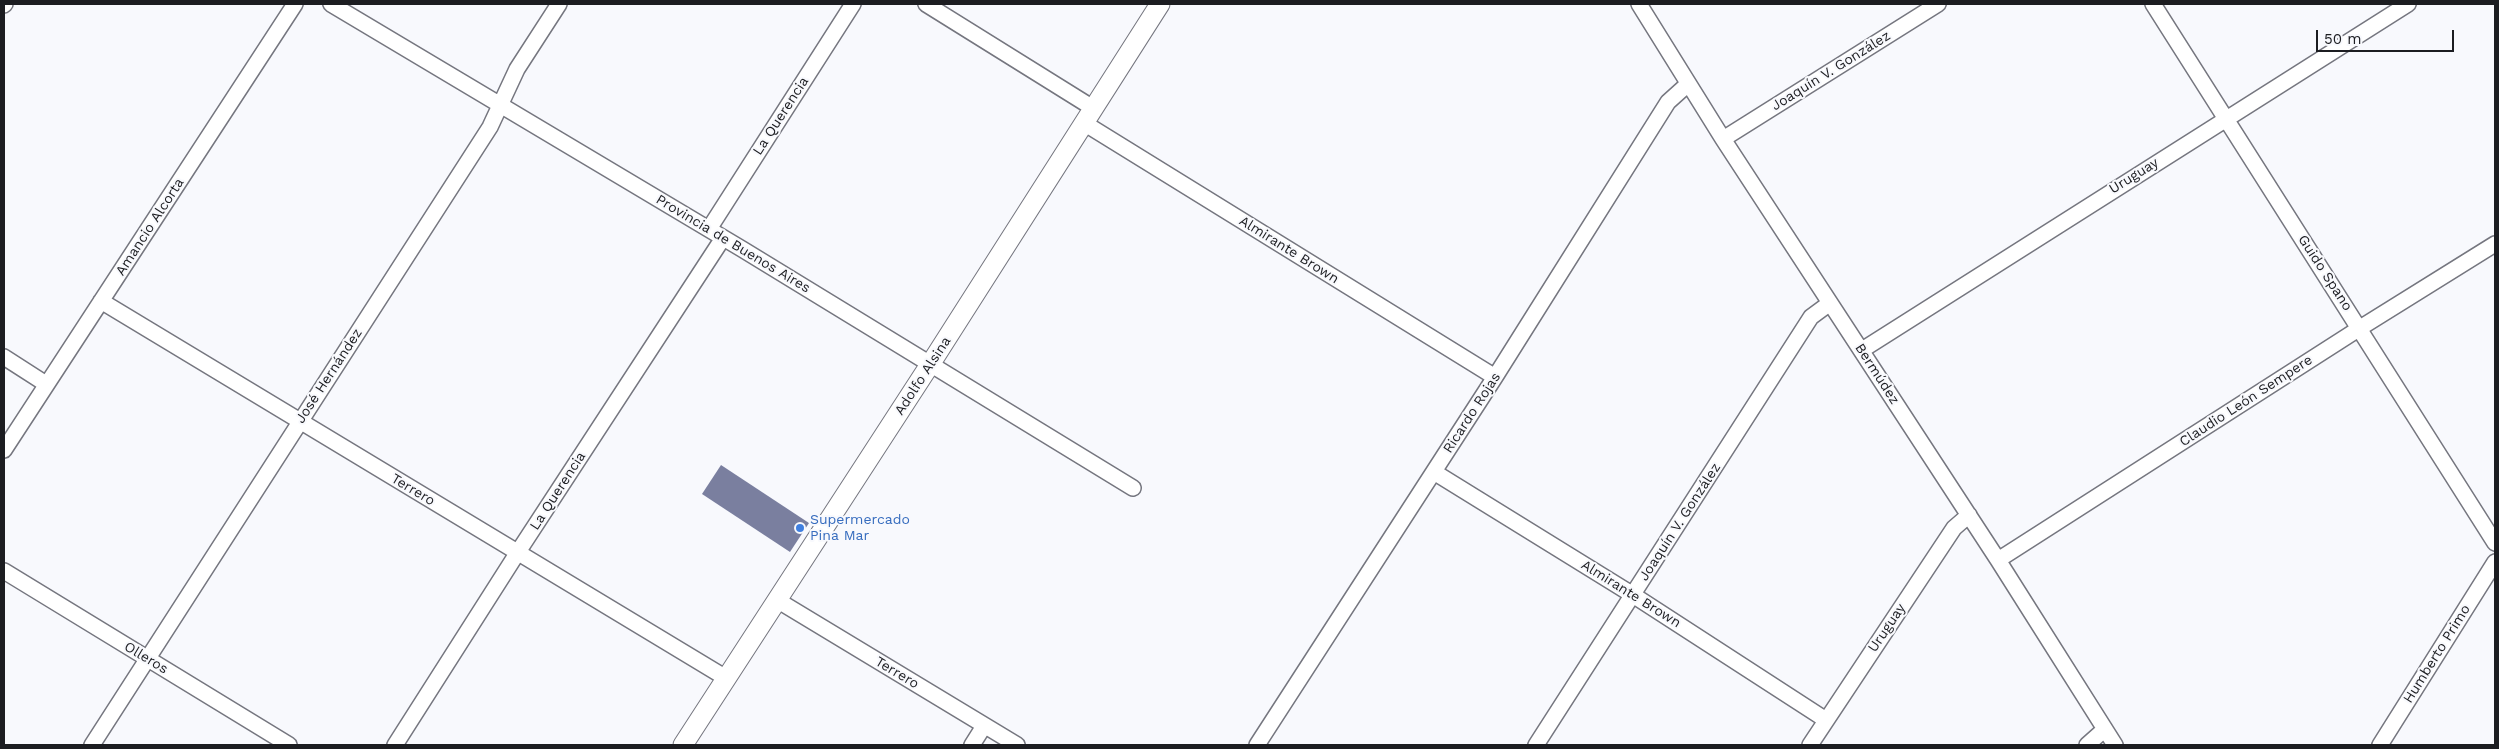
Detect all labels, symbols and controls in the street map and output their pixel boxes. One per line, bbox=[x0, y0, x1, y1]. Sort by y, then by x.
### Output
scale bar bbox=[2319, 20, 2456, 52]
street label: Joaquín V. González bbox=[1768, 28, 1894, 114]
text: 50 m bbox=[2324, 30, 2361, 48]
street label: La Querencia bbox=[749, 74, 813, 158]
street label: Uruguay bbox=[2106, 154, 2162, 198]
street label: Amancio Alcorta bbox=[112, 175, 188, 279]
street label: Provincia de Buenos Aires bbox=[653, 191, 813, 297]
street label: Almirante Brown bbox=[1236, 213, 1342, 287]
street label: Guido Spano bbox=[2294, 232, 2356, 314]
street label: José Hernández bbox=[292, 325, 366, 427]
street label: Adolfo Alsina bbox=[891, 334, 955, 418]
street label: Bermúdez bbox=[1851, 340, 1903, 408]
street label: Claudio León Sempere bbox=[2176, 352, 2316, 450]
street label: Ricardo Rojas bbox=[1440, 370, 1504, 456]
street label: La Querencia bbox=[526, 449, 590, 533]
street label: Joaquín V. González bbox=[1636, 460, 1724, 584]
street label: Terrero bbox=[388, 470, 438, 510]
place label: Supermercado Pina Mar bbox=[810, 512, 910, 544]
marker: Supermercado Pina Mar bbox=[794, 522, 806, 534]
street label: Almirante Brown bbox=[1578, 557, 1684, 631]
street label: Uruguay bbox=[1865, 600, 1909, 656]
street label: Humberto Primo bbox=[2400, 602, 2474, 706]
street label: Olleros bbox=[121, 638, 171, 678]
street label: Terrero bbox=[872, 653, 922, 693]

